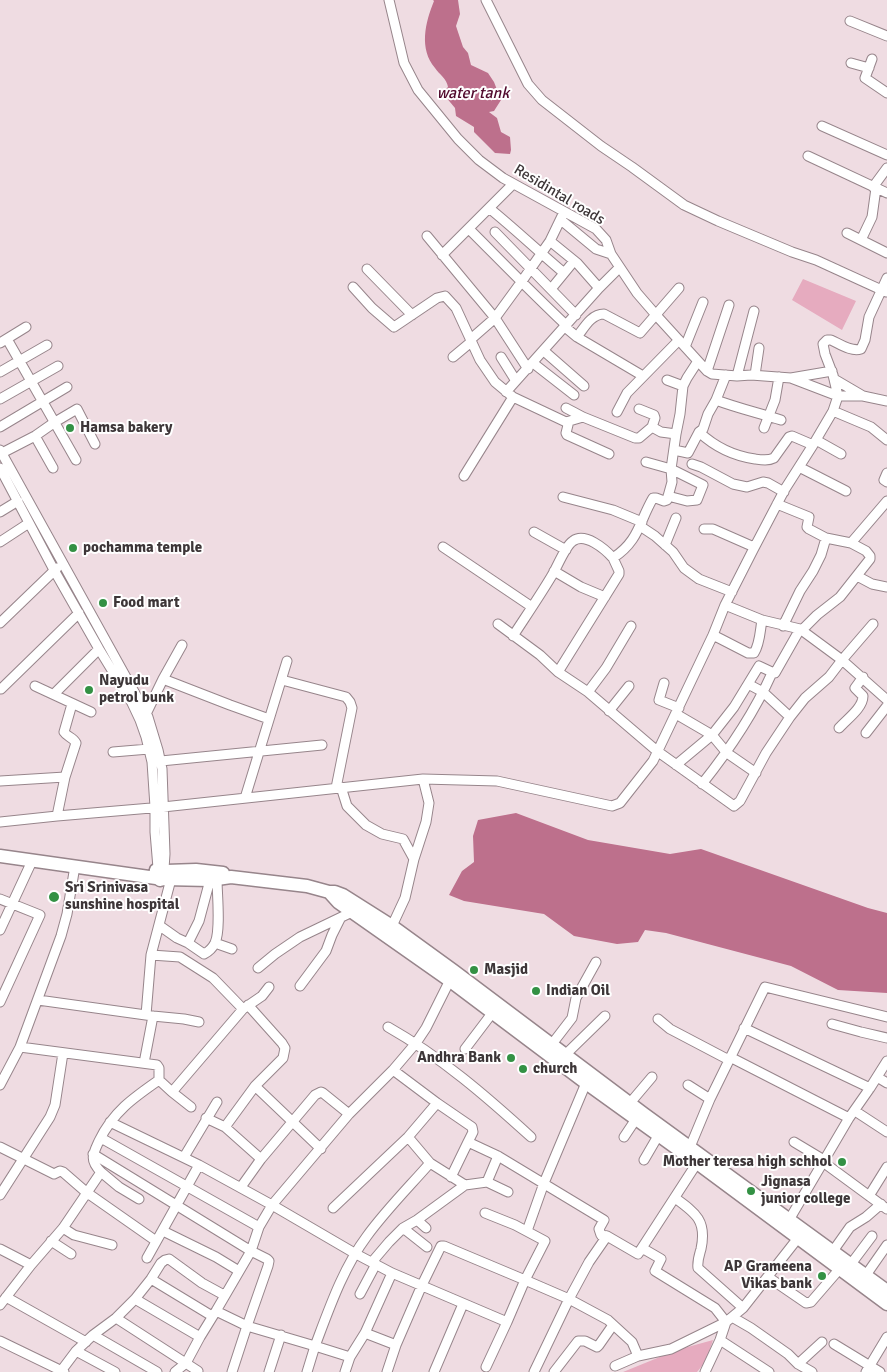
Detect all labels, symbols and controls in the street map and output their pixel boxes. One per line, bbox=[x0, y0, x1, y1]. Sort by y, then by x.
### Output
water label: water tank bbox=[437, 84, 509, 104]
street label: Residintal roads bbox=[510, 161, 608, 229]
place label: Hamsa bakery bbox=[80, 419, 172, 437]
marker: Hamsa bakery bbox=[64, 422, 76, 434]
place label: pochamma temple bbox=[83, 539, 202, 557]
marker: pochamma temple bbox=[67, 542, 79, 554]
place label: Food mart bbox=[113, 594, 180, 612]
marker: Food mart bbox=[97, 597, 109, 609]
place label: Nayudu petrol bunk bbox=[99, 672, 174, 707]
marker: Nayudu petrol bunk bbox=[83, 684, 95, 696]
place label: Sri Srinivasa sunshine hospital bbox=[65, 879, 179, 914]
marker: Sri Srinivasa sunshine hospital bbox=[47, 890, 61, 904]
place label: Masjid bbox=[484, 961, 528, 979]
marker: Masjid bbox=[468, 964, 480, 976]
place label: Indian Oil bbox=[546, 982, 610, 1000]
marker: Indian Oil bbox=[530, 985, 542, 997]
place label: Andhra Bank bbox=[417, 1049, 501, 1067]
marker: Andhra Bank bbox=[505, 1052, 517, 1064]
place label: church bbox=[533, 1060, 577, 1078]
marker: church bbox=[517, 1063, 529, 1075]
place label: Mother teresa high schhol bbox=[663, 1153, 832, 1171]
marker: Mother teresa high schhol bbox=[836, 1156, 848, 1168]
place label: Jignasa junior college bbox=[761, 1173, 850, 1208]
marker: Jignasa junior college bbox=[745, 1185, 757, 1197]
place label: AP Grameena Vikas bank bbox=[724, 1258, 812, 1293]
marker: AP Grameena Vikas bank bbox=[816, 1270, 828, 1282]

